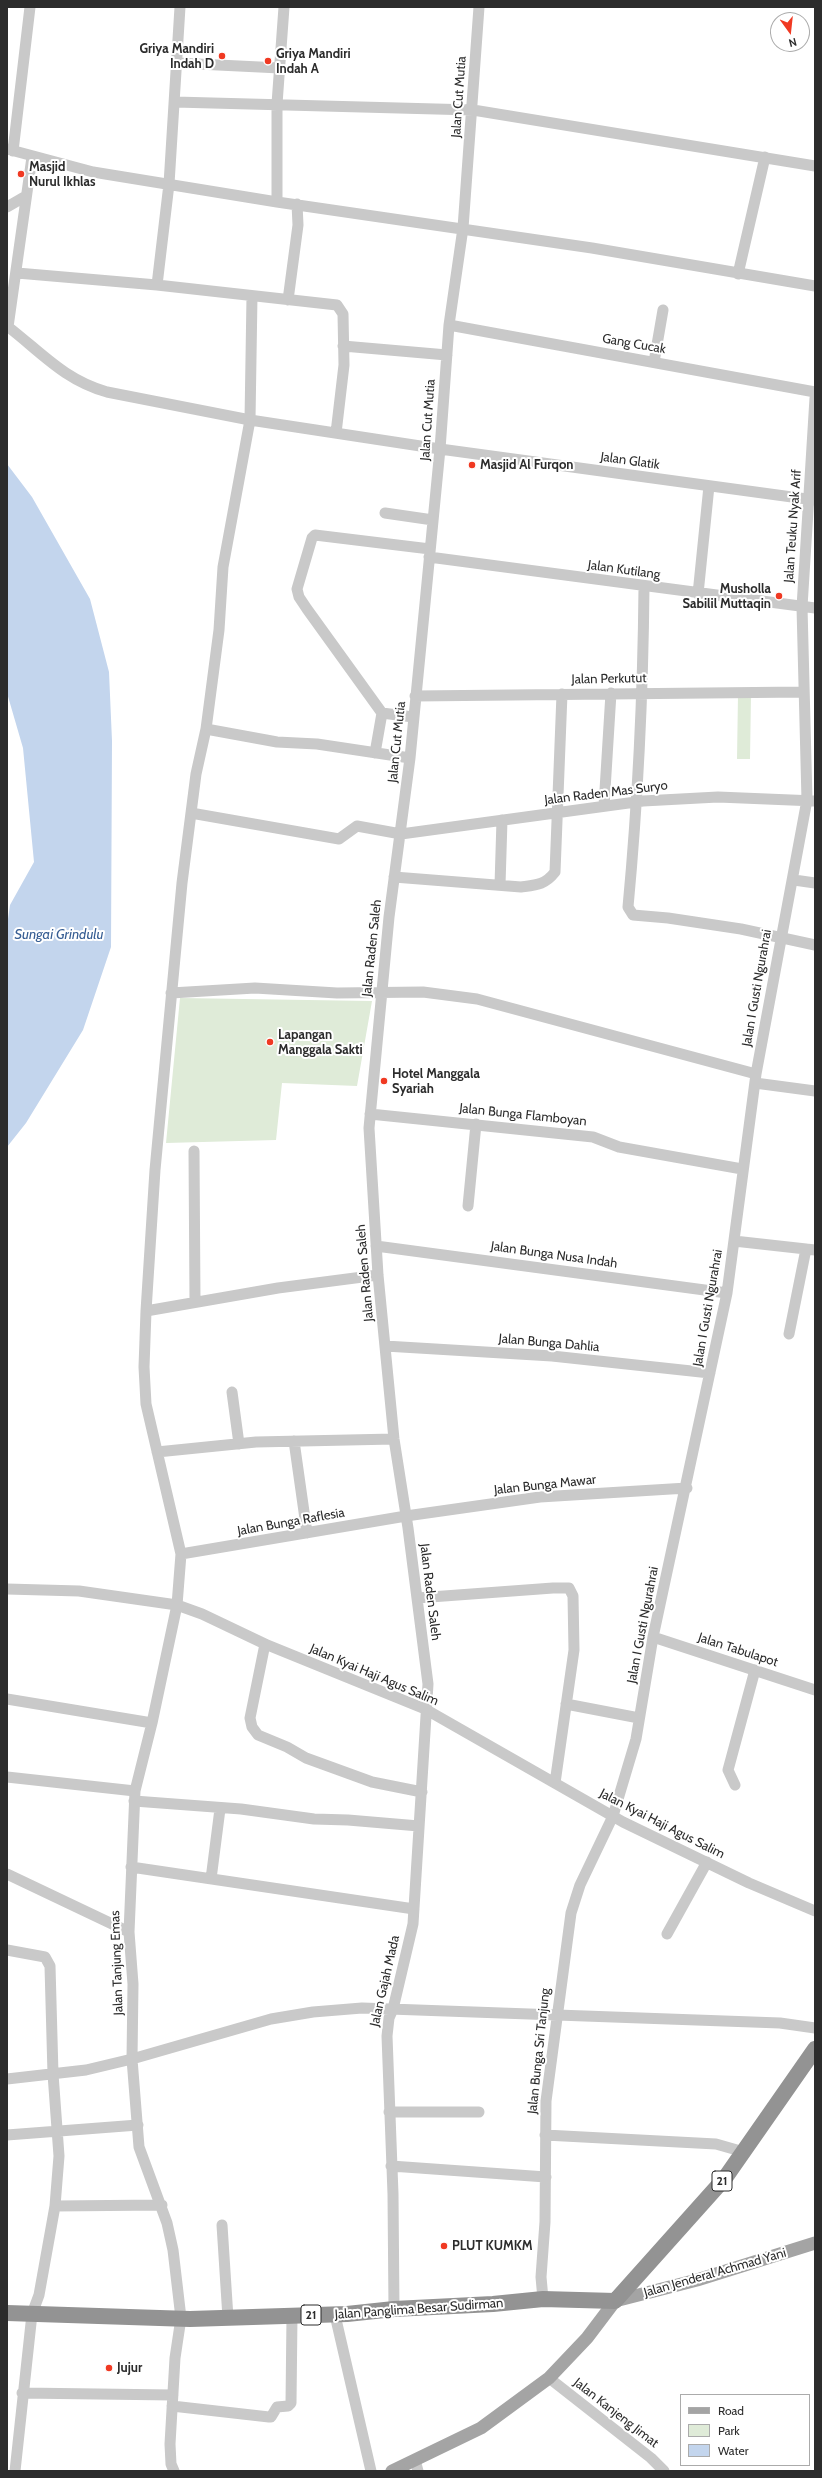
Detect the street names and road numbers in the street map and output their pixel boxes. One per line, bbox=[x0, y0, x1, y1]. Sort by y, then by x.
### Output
street label: Jalan Cut Mutia bbox=[448, 56, 470, 138]
street label: Gang Cucak bbox=[601, 331, 667, 357]
street label: Jalan Cut Mutia bbox=[417, 379, 439, 461]
street label: Jalan Glatik bbox=[599, 449, 661, 473]
street label: Jalan Teuku Nyak Arif bbox=[781, 469, 805, 583]
street label: Jalan Kutilang bbox=[587, 557, 661, 583]
street label: Jalan Perkutut bbox=[571, 671, 647, 687]
street label: Jalan Cut Mutia bbox=[385, 701, 409, 783]
street label: Jalan Raden Mas Suryo bbox=[543, 778, 669, 808]
street label: Jalan Raden Saleh bbox=[359, 899, 385, 997]
street label: Jalan I Gusti Ngurahrai bbox=[739, 928, 775, 1048]
street label: Jalan Bunga Flamboyan bbox=[459, 1101, 587, 1129]
street label: Jalan Raden Saleh bbox=[353, 1224, 377, 1322]
street label: Jalan Bunga Nusa Indah bbox=[490, 1238, 618, 1272]
street label: Jalan I Gusti Ngurahrai bbox=[690, 1248, 726, 1368]
street label: Jalan Bunga Dahlia bbox=[498, 1331, 600, 1355]
street label: Jalan Bunga Mawar bbox=[493, 1472, 597, 1498]
street label: Jalan Bunga Raflesia bbox=[236, 1505, 346, 1539]
street label: Jalan Raden Saleh bbox=[416, 1543, 444, 1641]
street label: Jalan I Gusti Ngurahrai bbox=[624, 1565, 662, 1685]
street label: Jalan Tabulapot bbox=[696, 1630, 780, 1670]
street label: Jalan Kyai Haji Agus Salim bbox=[307, 1641, 441, 1709]
street label: Jalan Kyai Haji Agus Salim bbox=[597, 1786, 727, 1862]
street label: Jalan Tanjung Emas bbox=[107, 1910, 127, 2016]
street label: Jalan Gajah Mada bbox=[367, 1934, 403, 2028]
street label: Jalan Bunga Sri Tanjung bbox=[525, 1987, 553, 2115]
road number: 21 bbox=[712, 2171, 732, 2191]
street label: Jalan Jenderal Achmad Yani bbox=[642, 2245, 788, 2301]
street label: Jalan Panglima Besar Sudirman bbox=[334, 2295, 504, 2323]
road number: 21 bbox=[301, 2305, 321, 2325]
street label: Jalan Kanjeng Jimat bbox=[570, 2375, 662, 2451]

